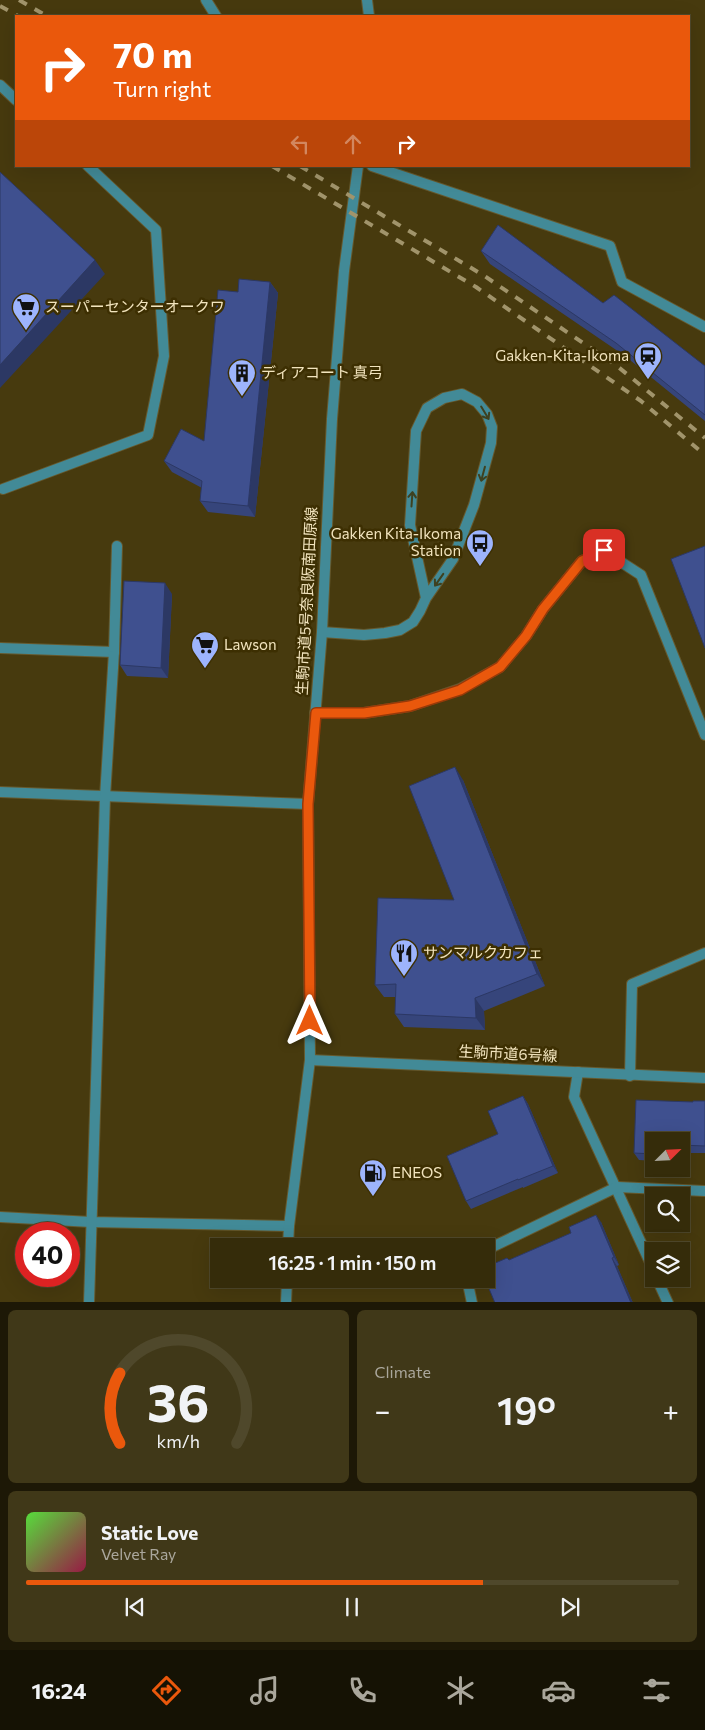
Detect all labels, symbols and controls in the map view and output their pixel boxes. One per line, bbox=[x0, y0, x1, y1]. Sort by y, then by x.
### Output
text: 70 m bbox=[113, 32, 193, 75]
icon: right bbox=[30, 35, 95, 100]
text: Turn right bbox=[113, 75, 211, 102]
icon: left bbox=[286, 130, 314, 158]
icon: ahead bbox=[339, 130, 367, 158]
icon: right bbox=[392, 130, 420, 158]
supermarket icon: スーパーセンターオークワ bbox=[11, 292, 41, 331]
place label: スーパーセンターオークワ bbox=[45, 297, 225, 315]
station icon: Gakken-Kita-Ikoma bbox=[633, 341, 663, 380]
place label: Gakken-Kita-Ikoma bbox=[495, 346, 629, 364]
building icon: ディアコート 真弓 bbox=[227, 358, 257, 397]
place label: ディアコート 真弓 bbox=[261, 363, 383, 381]
one-way arrow bbox=[481, 406, 491, 420]
one-way arrow bbox=[478, 466, 487, 482]
one-way arrow bbox=[407, 491, 416, 507]
street label: 生駒市道5号奈良阪南田原線 bbox=[292, 506, 320, 696]
place label: Gakken Kita-Ikoma Station bbox=[331, 524, 461, 559]
bus stop icon: Gakken Kita-Ikoma Station bbox=[465, 528, 495, 567]
pin bbox=[583, 529, 625, 571]
icon: arrive bbox=[590, 536, 618, 564]
one-way arrow bbox=[434, 573, 444, 587]
supermarket icon: Lawson bbox=[190, 630, 220, 669]
place label: Lawson bbox=[224, 635, 277, 653]
restaurant icon: サンマルクカフェ bbox=[389, 938, 419, 977]
place label: サンマルクカフェ bbox=[423, 943, 543, 961]
position arrow bbox=[283, 994, 335, 1046]
street label: 生駒市道6号線 bbox=[458, 1041, 558, 1065]
north arrow bbox=[645, 1132, 690, 1178]
map controls bbox=[645, 1132, 690, 1287]
fuel station icon: ENEOS bbox=[358, 1158, 388, 1197]
place label: ENEOS bbox=[392, 1163, 442, 1181]
button: search bbox=[645, 1187, 690, 1232]
speed limit sign: 40 bbox=[15, 1222, 80, 1287]
button: layers bbox=[645, 1242, 690, 1287]
text: 16:25 · 1 min · 150 m bbox=[269, 1251, 436, 1274]
text: Climate bbox=[375, 1362, 431, 1381]
text: 36 bbox=[147, 1369, 209, 1433]
text: 19° bbox=[497, 1386, 556, 1433]
text: − bbox=[375, 1393, 390, 1427]
text: + bbox=[663, 1393, 679, 1427]
text: km/h bbox=[157, 1430, 200, 1452]
text: Static Love bbox=[101, 1521, 198, 1544]
text: Velvet Ray bbox=[101, 1544, 176, 1563]
icon: previous bbox=[121, 1593, 149, 1621]
icon: pause bbox=[338, 1593, 366, 1621]
icon: next bbox=[556, 1593, 584, 1621]
icon: directions bbox=[149, 1673, 184, 1708]
icon: music bbox=[247, 1673, 282, 1708]
icon: phone bbox=[345, 1673, 380, 1708]
icon: climate bbox=[443, 1673, 478, 1708]
icon: car bbox=[541, 1673, 576, 1708]
icon: filters bbox=[639, 1673, 674, 1708]
text: 16:24 bbox=[31, 1677, 86, 1704]

